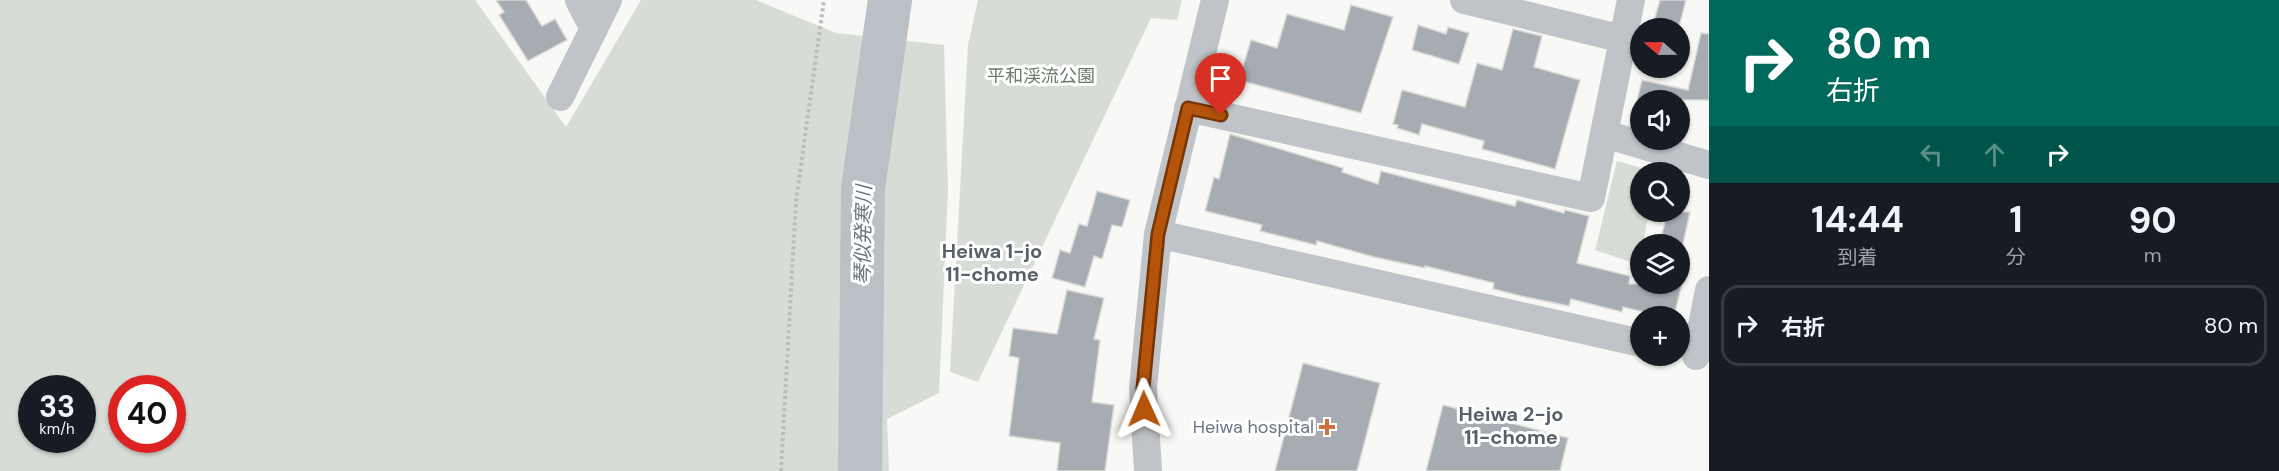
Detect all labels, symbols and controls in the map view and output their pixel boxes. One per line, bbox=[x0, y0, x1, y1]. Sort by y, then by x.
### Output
text: 80 m bbox=[1826, 16, 1932, 71]
north arrow bbox=[1630, 18, 1690, 78]
map controls bbox=[1630, 18, 1690, 366]
icon: right bbox=[1727, 24, 1805, 102]
pin bbox=[1195, 53, 1246, 115]
icon: arrive bbox=[1204, 62, 1237, 95]
park label: 平和渓流公園 bbox=[987, 64, 1095, 88]
text: 右折 bbox=[1826, 73, 1880, 108]
button: sound bbox=[1630, 90, 1690, 150]
icon: left bbox=[1915, 138, 1948, 171]
icon: ahead bbox=[1978, 138, 2011, 171]
icon: right bbox=[2041, 138, 2074, 171]
button: search bbox=[1630, 162, 1690, 222]
water label: 琴似発寒川 bbox=[849, 183, 877, 285]
text: 14:44 bbox=[1811, 196, 1904, 243]
text: 1 bbox=[2010, 196, 2023, 243]
text: 90 bbox=[2128, 197, 2177, 244]
button: layers bbox=[1630, 234, 1690, 294]
district label: Heiwa 1-jo 11-chome bbox=[942, 238, 1042, 287]
text: m bbox=[2144, 242, 2161, 268]
text: 到着 bbox=[1838, 244, 1878, 270]
text: 分 bbox=[2006, 244, 2026, 270]
button: + bbox=[1630, 306, 1690, 366]
icon: right bbox=[1730, 309, 1763, 342]
text: 80 m bbox=[2204, 311, 2258, 340]
text: 右折 bbox=[1781, 313, 1825, 342]
speed limit sign: 40 bbox=[108, 375, 186, 453]
position arrow bbox=[1112, 377, 1176, 441]
text: 33 bbox=[39, 387, 75, 426]
district label: Heiwa 2-jo 11-chome bbox=[1459, 401, 1563, 450]
place label: Heiwa hospital bbox=[1193, 415, 1314, 439]
marker: Heiwa hospital bbox=[1318, 418, 1336, 436]
text: km/h bbox=[39, 419, 75, 439]

